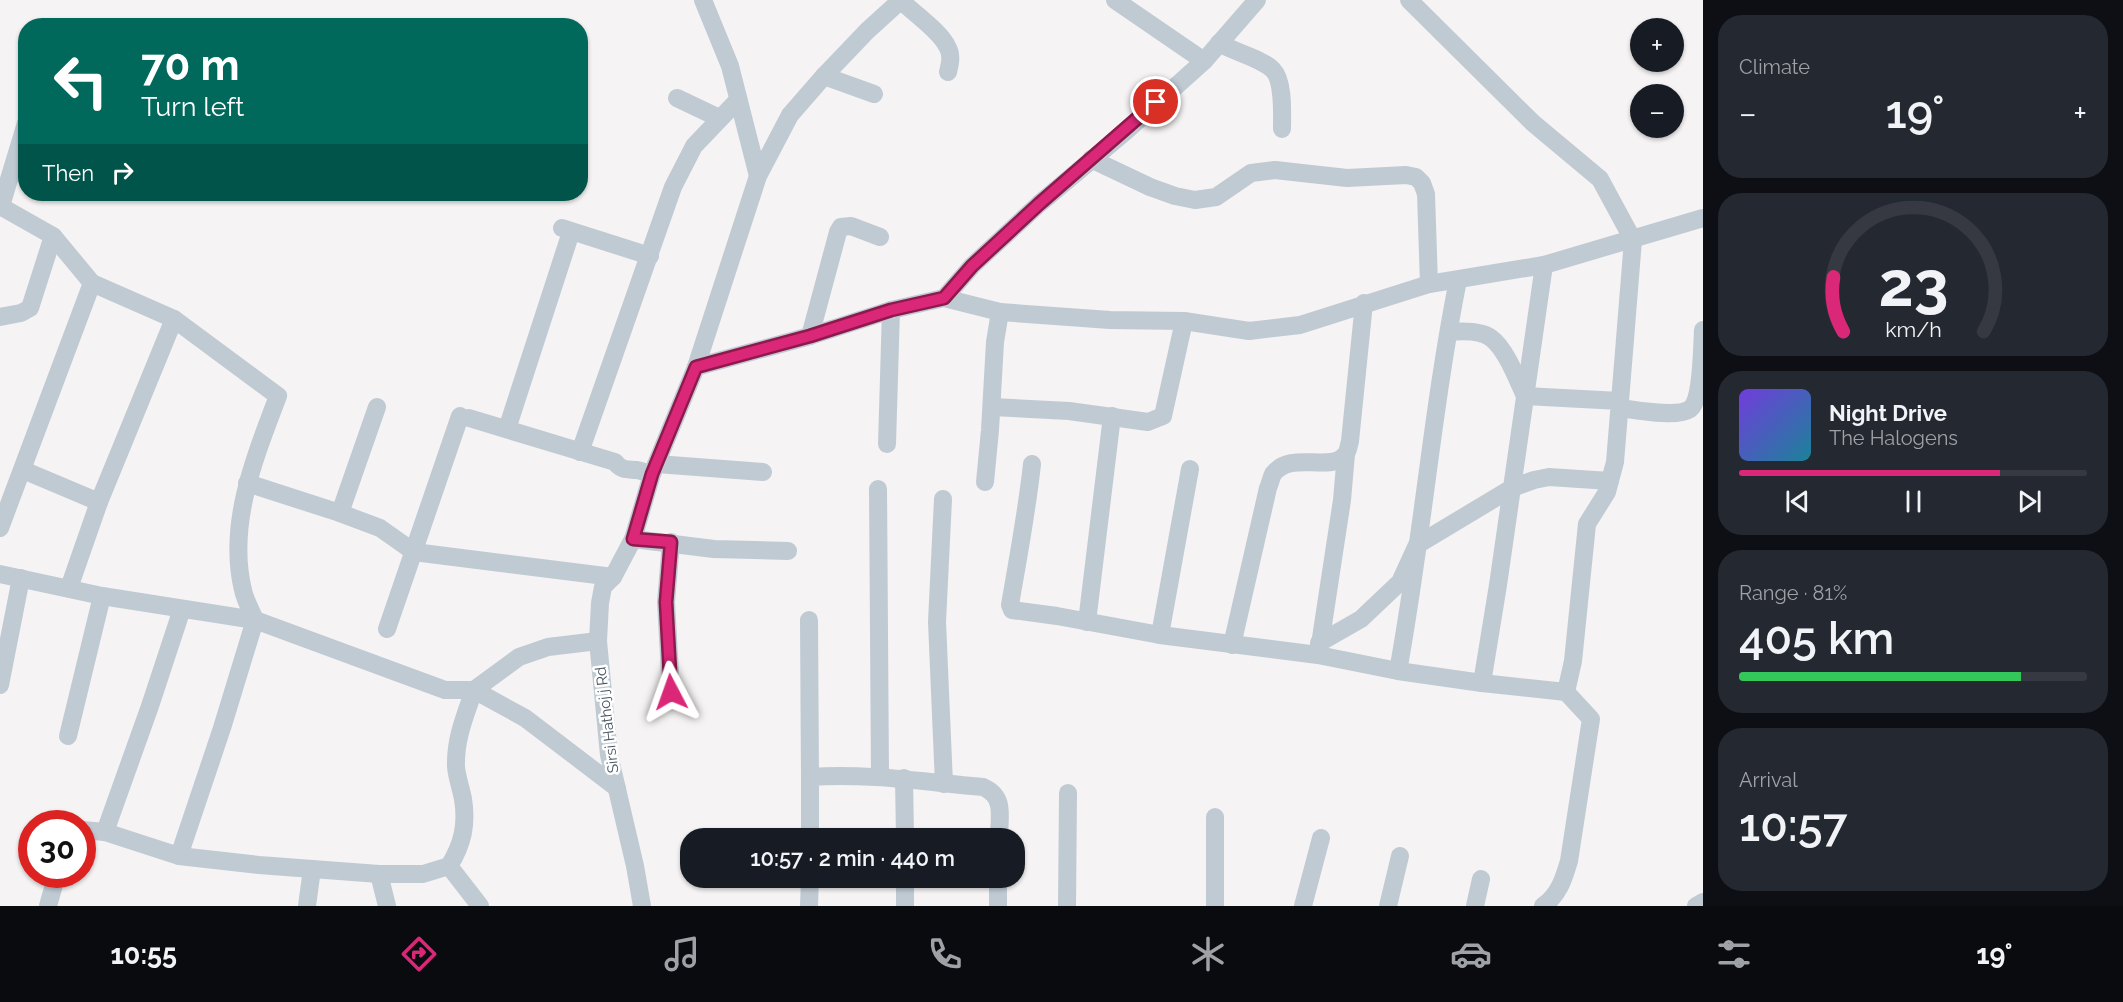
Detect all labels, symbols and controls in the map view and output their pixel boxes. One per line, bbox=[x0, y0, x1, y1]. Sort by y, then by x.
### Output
map controls bbox=[1630, 18, 1684, 138]
button: + bbox=[1630, 18, 1684, 72]
text: 70 m bbox=[141, 41, 240, 90]
icon: left bbox=[42, 42, 120, 120]
text: Climate bbox=[1739, 55, 1810, 79]
pin bbox=[1130, 76, 1181, 127]
button: − bbox=[1630, 84, 1684, 138]
icon: arrive bbox=[1139, 85, 1172, 118]
text: 19° bbox=[1886, 86, 1944, 139]
text: Turn left bbox=[141, 91, 244, 122]
text: − bbox=[1739, 94, 1757, 133]
text: + bbox=[2073, 94, 2087, 133]
icon: right bbox=[106, 156, 139, 189]
text: Then bbox=[42, 160, 94, 186]
text: 23 bbox=[1878, 247, 1948, 321]
text: km/h bbox=[1885, 317, 1941, 342]
text: Night Drive bbox=[1829, 400, 1947, 426]
text: The Halogens bbox=[1829, 426, 1958, 450]
icon: previous bbox=[1781, 485, 1814, 518]
icon: pause bbox=[1897, 485, 1930, 518]
icon: next bbox=[2013, 485, 2046, 518]
text: Range · 81% bbox=[1739, 581, 1847, 605]
text: 405 km bbox=[1739, 612, 1894, 665]
position arrow bbox=[639, 660, 703, 724]
street label: Sirsi Hathoj j Rd bbox=[592, 666, 622, 774]
text: Arrival bbox=[1739, 768, 1798, 792]
text: 10:57 bbox=[1739, 799, 1847, 852]
speed limit sign: 30 bbox=[18, 810, 96, 888]
text: 10:57 · 2 min · 440 m bbox=[750, 845, 955, 871]
icon: directions bbox=[398, 933, 440, 975]
icon: music bbox=[661, 933, 703, 975]
icon: phone bbox=[924, 933, 966, 975]
icon: climate bbox=[1187, 933, 1229, 975]
icon: car bbox=[1450, 933, 1492, 975]
icon: filters bbox=[1713, 933, 1755, 975]
text: 10:55 bbox=[111, 939, 177, 970]
text: 19° bbox=[1976, 939, 2012, 970]

